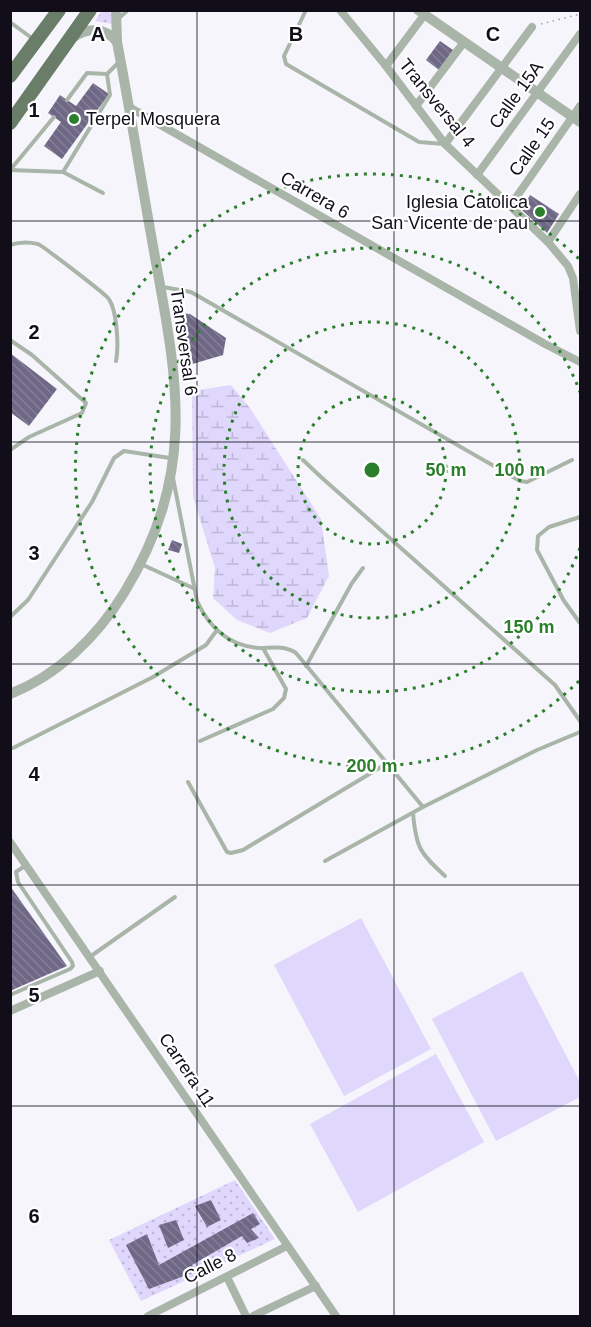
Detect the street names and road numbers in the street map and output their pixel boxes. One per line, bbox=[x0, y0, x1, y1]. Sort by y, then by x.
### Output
street label: Transversal 4 bbox=[395, 55, 479, 151]
street label: Calle 15A bbox=[485, 58, 547, 132]
street label: Calle 15 bbox=[505, 114, 559, 180]
street label: Carrera 6 bbox=[277, 167, 353, 223]
street label: Transversal 6 bbox=[167, 287, 201, 397]
street label: Carrera 11 bbox=[155, 1029, 219, 1111]
street label: Calle 8 bbox=[180, 1244, 240, 1288]

